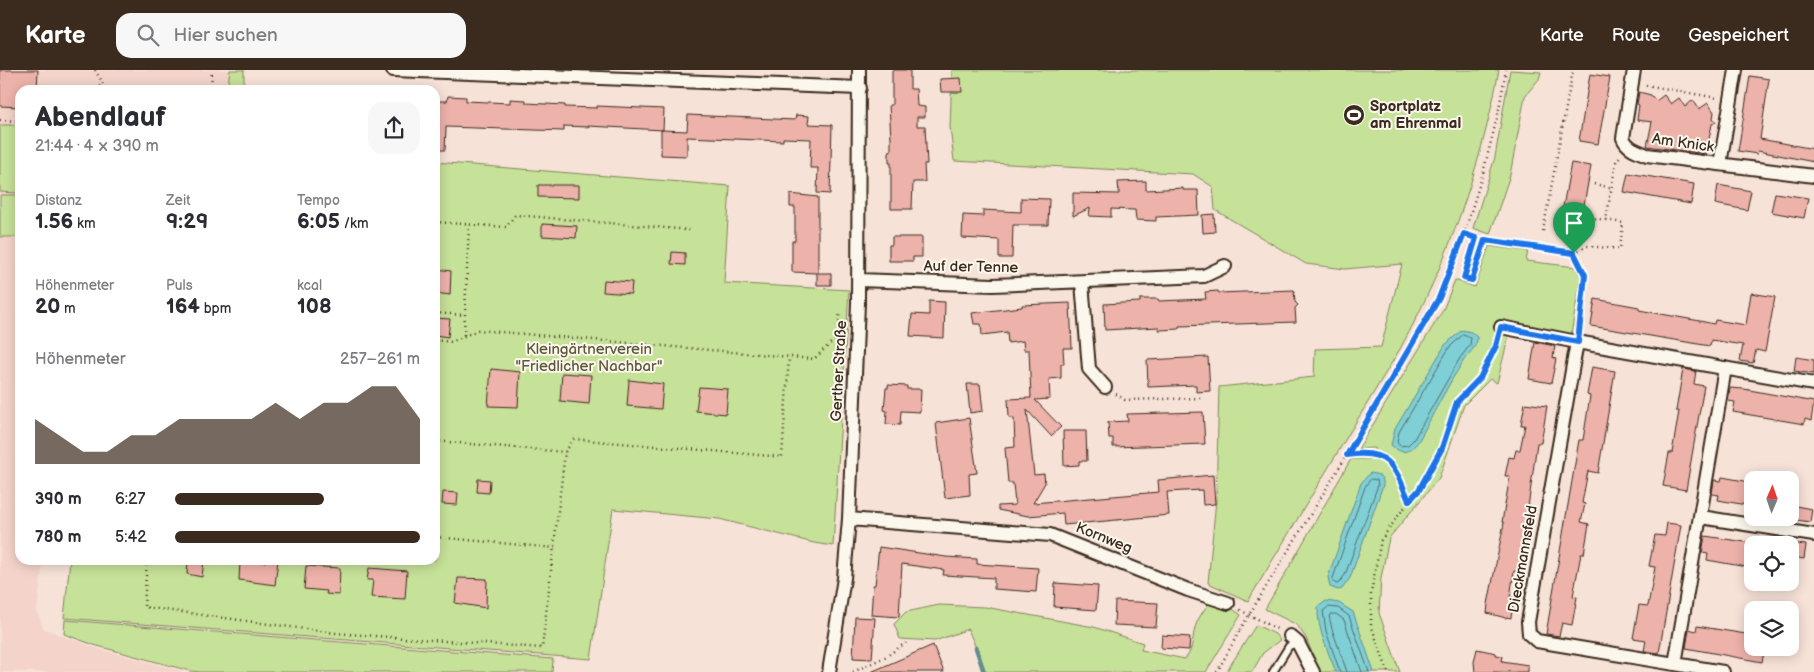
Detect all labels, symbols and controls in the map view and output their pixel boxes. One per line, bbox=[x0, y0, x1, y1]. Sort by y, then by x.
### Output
search box bbox=[116, 13, 466, 58]
text: Karte bbox=[25, 21, 86, 50]
icon: search bbox=[134, 21, 162, 49]
text: Hier suchen bbox=[174, 24, 278, 47]
text: Karte bbox=[1540, 25, 1584, 46]
text: Route bbox=[1612, 25, 1660, 46]
text: Gespeichert bbox=[1688, 25, 1789, 46]
place label: Sportplatz am Ehrenmal bbox=[1370, 97, 1461, 133]
text: Abendlauf bbox=[35, 101, 166, 134]
button: share bbox=[368, 102, 420, 154]
sports icon: Sportplatz am Ehrenmal bbox=[1342, 103, 1366, 127]
street label: Am Knick bbox=[1651, 129, 1716, 157]
text: 21:44 · 4 × 390 m bbox=[35, 137, 159, 156]
text: Distanz bbox=[35, 192, 82, 209]
text: Zeit bbox=[166, 192, 190, 209]
text: Tempo bbox=[297, 192, 340, 209]
pin bbox=[1553, 202, 1595, 253]
text: 1.56 bbox=[35, 209, 73, 234]
text: 9:29 bbox=[166, 209, 208, 234]
text: 6:05 bbox=[297, 209, 340, 234]
icon: arrive bbox=[1560, 209, 1588, 237]
text: km bbox=[73, 215, 96, 232]
text: /km bbox=[340, 215, 369, 232]
street label: Auf der Tenne bbox=[923, 257, 1019, 277]
text: Höhenmeter bbox=[35, 277, 114, 294]
text: Puls bbox=[166, 277, 193, 294]
text: kcal bbox=[297, 277, 322, 294]
text: 20 bbox=[35, 294, 60, 319]
text: 164 bbox=[166, 294, 200, 319]
text: 108 bbox=[297, 294, 332, 319]
text: m bbox=[60, 300, 76, 317]
text: bpm bbox=[200, 300, 231, 317]
street label: Gerther Straße bbox=[827, 320, 851, 422]
park label: Kleingärtnerverein "Friedlicher Nachbar" bbox=[515, 340, 663, 376]
text: Höhenmeter bbox=[35, 350, 125, 369]
text: 257–261 m bbox=[340, 350, 420, 369]
north arrow bbox=[1744, 471, 1799, 526]
map controls bbox=[1744, 471, 1799, 656]
text: 390 m bbox=[35, 490, 82, 509]
text: 6:27 bbox=[115, 490, 145, 509]
street label: Dieckmannsfeld bbox=[1504, 504, 1542, 614]
street label: Kornweg bbox=[1073, 518, 1135, 558]
text: 780 m bbox=[35, 528, 81, 547]
text: 5:42 bbox=[115, 528, 147, 547]
button: locate bbox=[1744, 536, 1799, 591]
button: layers bbox=[1744, 601, 1799, 656]

